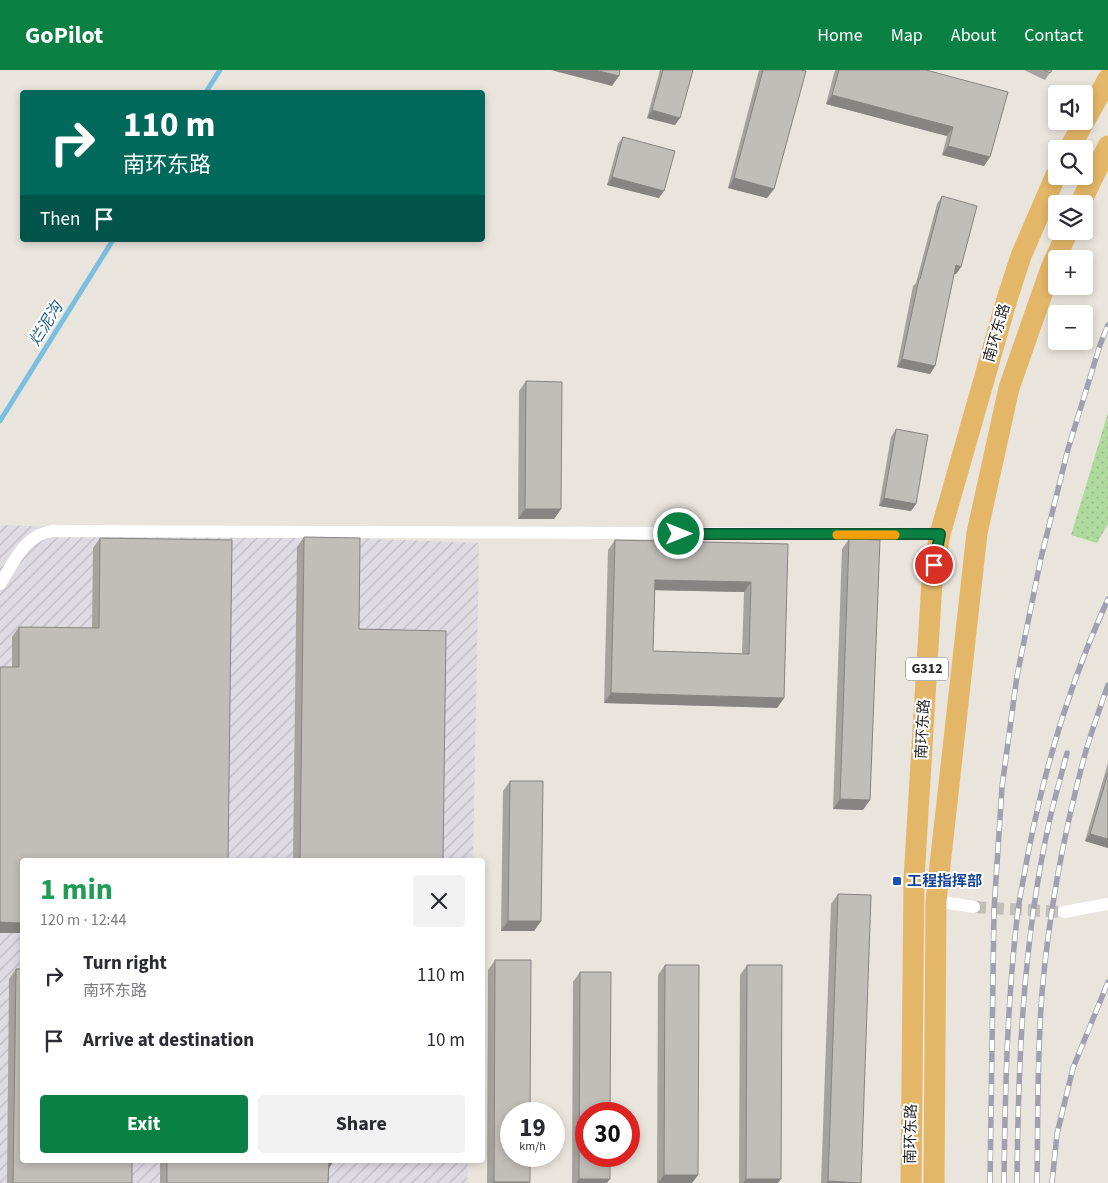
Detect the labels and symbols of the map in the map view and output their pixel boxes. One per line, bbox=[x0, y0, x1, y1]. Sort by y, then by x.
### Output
water label: 烂泥沟 bbox=[24, 296, 69, 350]
street label: 南环东路 bbox=[979, 301, 1015, 365]
position arrow bbox=[652, 507, 704, 559]
pin bbox=[913, 544, 955, 586]
road number: G312 bbox=[906, 658, 948, 680]
street label: 南环东路 bbox=[911, 698, 935, 760]
place label: 工程指挥部 bbox=[907, 871, 982, 892]
marker: 工程指挥部 bbox=[891, 875, 903, 887]
speed limit sign: 30 bbox=[575, 1102, 640, 1167]
street label: 南环东路 bbox=[900, 1104, 922, 1164]

